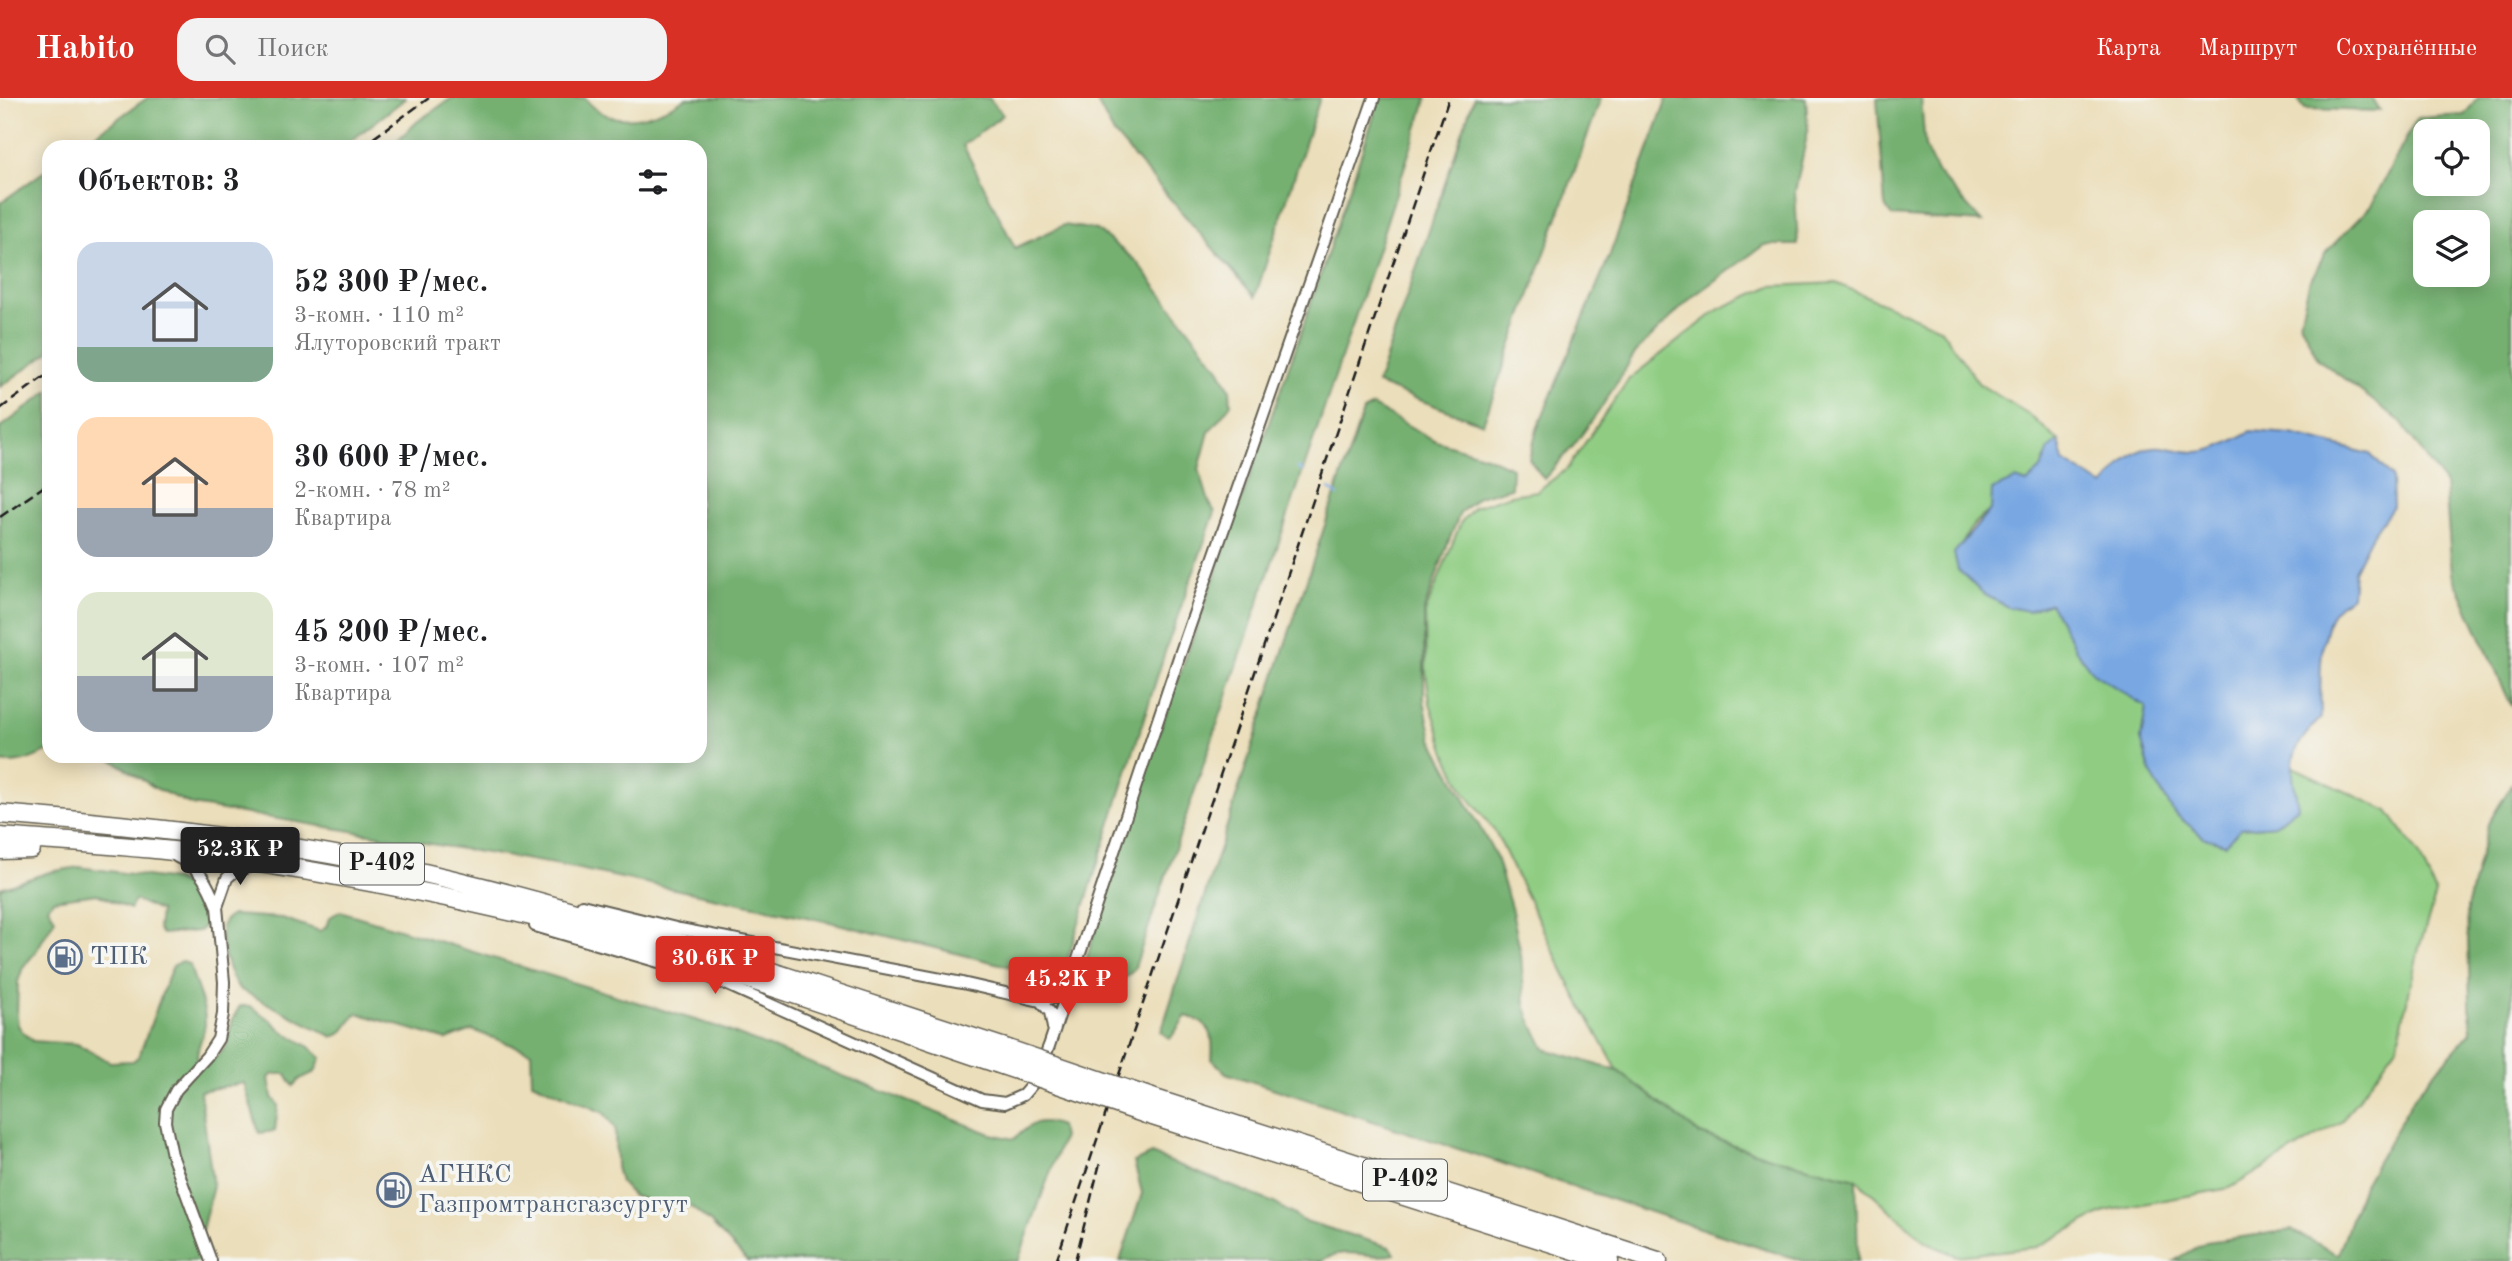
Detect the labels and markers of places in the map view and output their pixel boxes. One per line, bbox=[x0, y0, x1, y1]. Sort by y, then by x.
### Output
pin: 52.3K ₽ bbox=[175, 828, 305, 887]
pin: 30.6K ₽ bbox=[650, 936, 780, 996]
fuel station icon: ТПК bbox=[46, 938, 84, 976]
place label: ТПК bbox=[90, 944, 148, 970]
pin: 45.2K ₽ bbox=[1003, 958, 1133, 1017]
place label: АГНКС Газпромтрансгазсургут bbox=[418, 1162, 688, 1218]
fuel station icon: АГНКС Газпромтрансгазсургут bbox=[375, 1171, 413, 1209]

